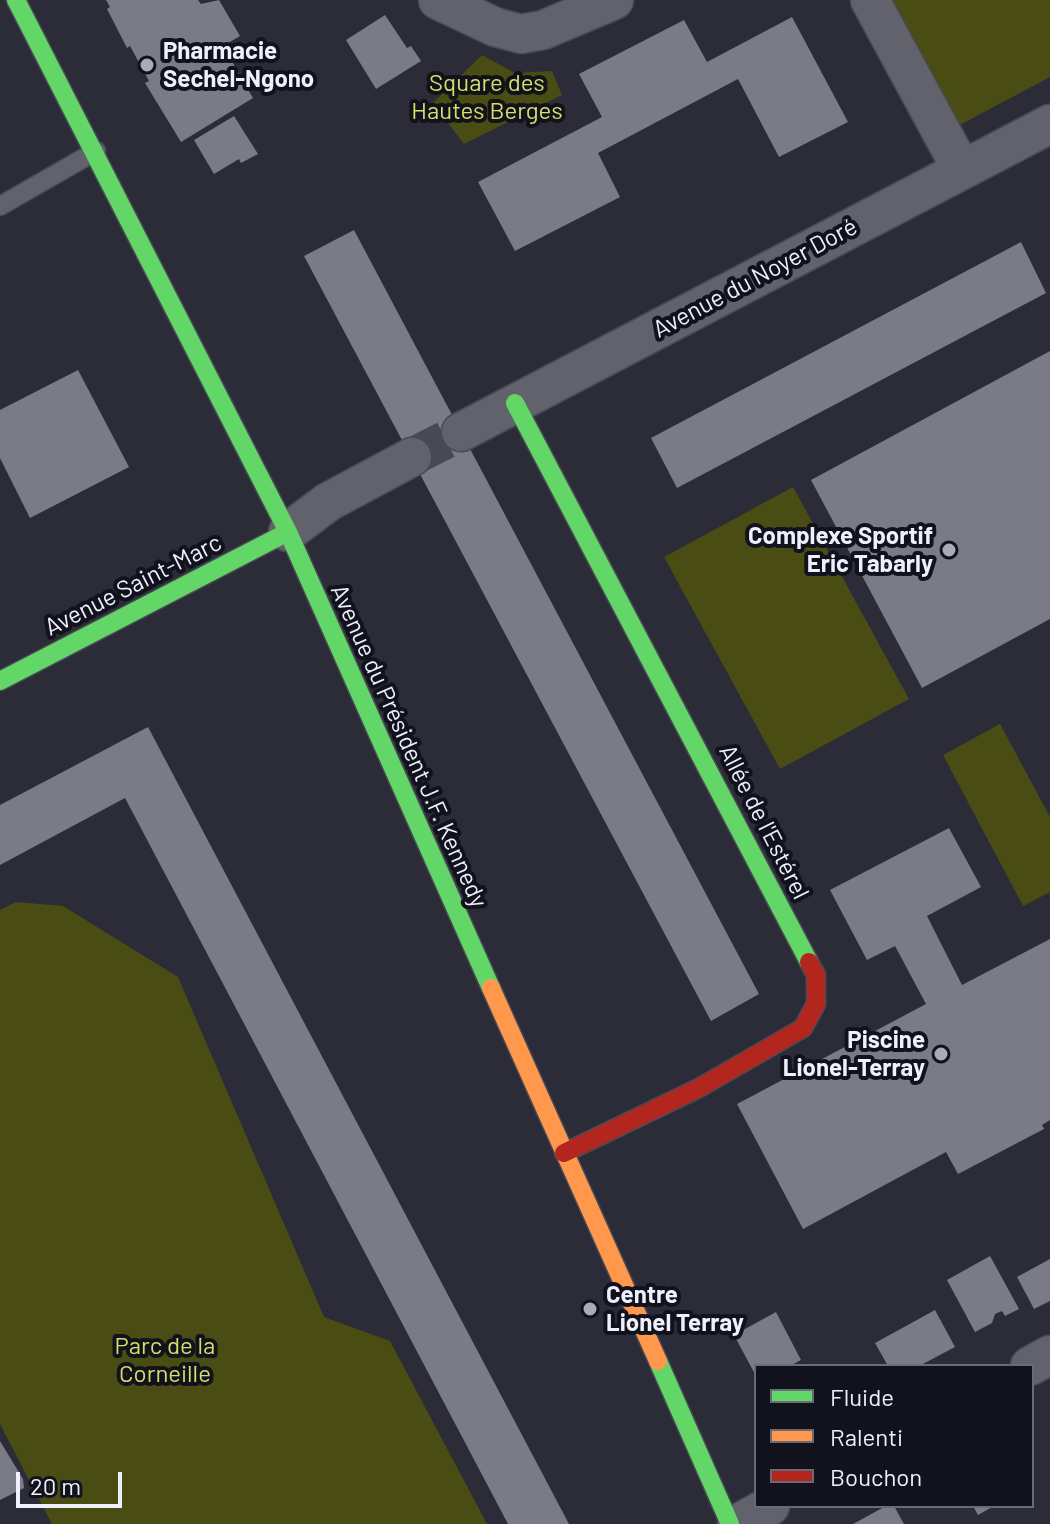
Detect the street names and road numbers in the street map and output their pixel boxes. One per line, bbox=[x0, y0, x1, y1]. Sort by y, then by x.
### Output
street label: Avenue du Noyer Doré bbox=[648, 212, 862, 344]
street label: Avenue Saint-Marc bbox=[40, 528, 226, 642]
street label: Avenue du Président J.F. Kennedy bbox=[325, 580, 493, 912]
street label: Allée de l'Estérel bbox=[713, 740, 815, 904]

